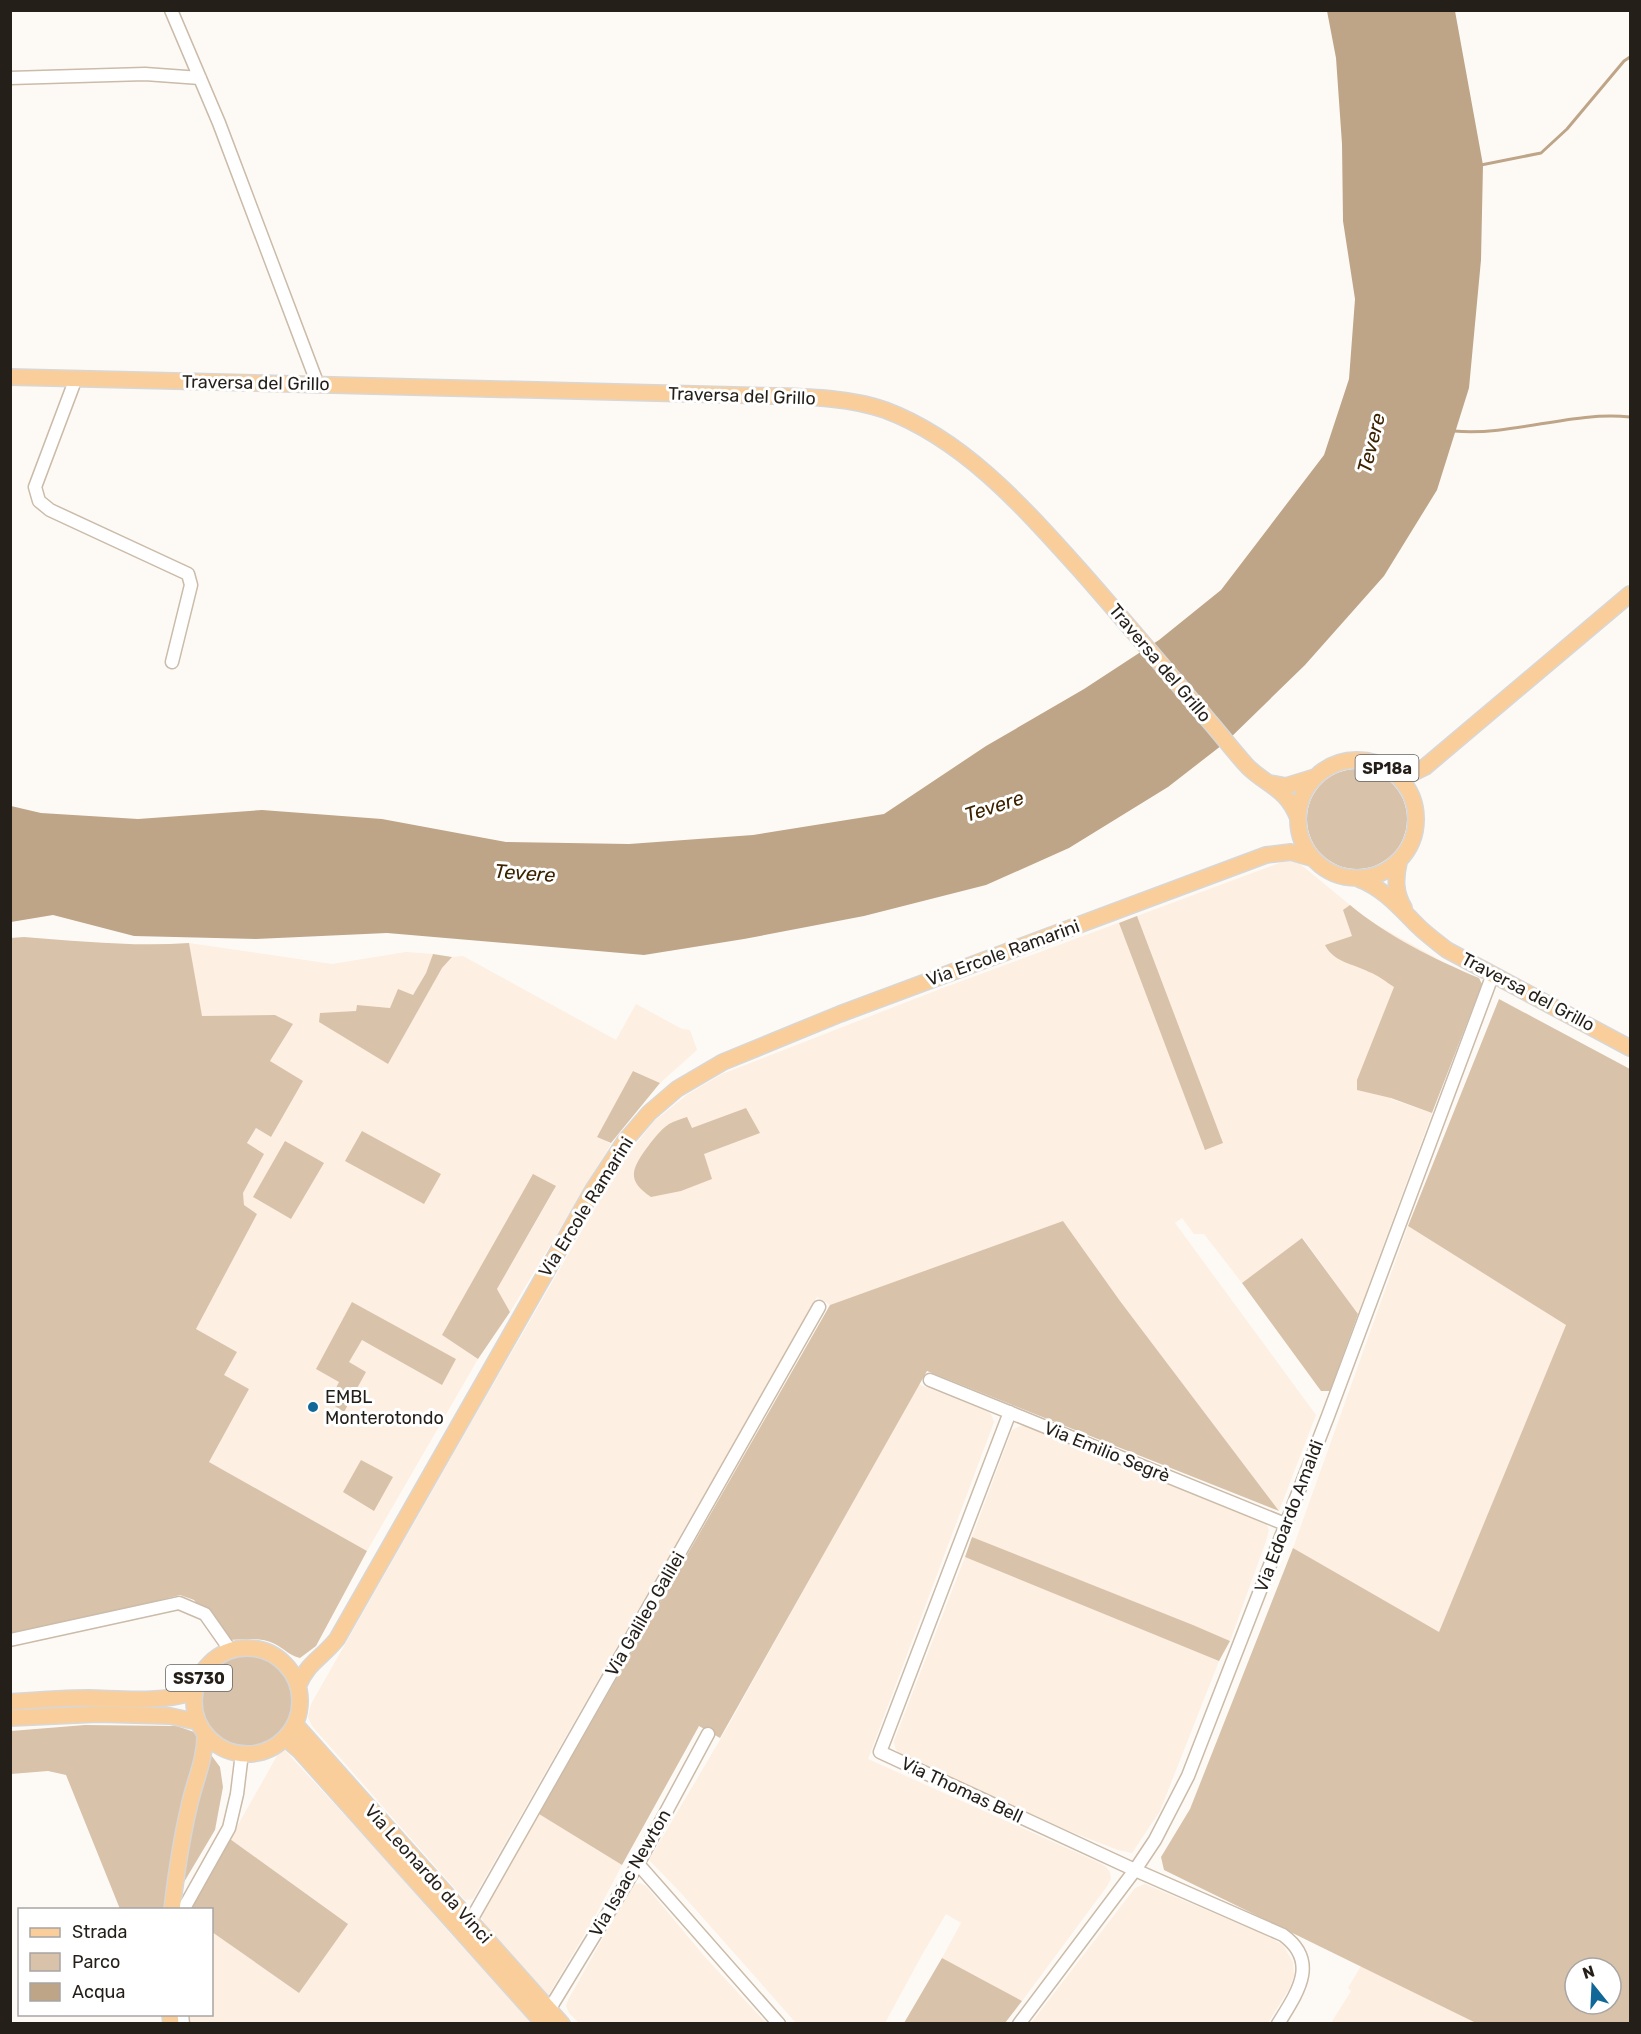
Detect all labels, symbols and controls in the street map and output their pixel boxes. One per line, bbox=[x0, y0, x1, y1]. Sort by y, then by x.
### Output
street label: Traversa del Grillo bbox=[182, 371, 330, 395]
street label: Traversa del Grillo bbox=[668, 382, 816, 410]
water label: Tevere bbox=[1352, 410, 1390, 476]
street label: Traversa del Grillo bbox=[1104, 599, 1216, 727]
road number: SP18a bbox=[1356, 755, 1418, 781]
water label: Tevere bbox=[961, 785, 1027, 827]
water label: Tevere bbox=[494, 859, 556, 887]
street label: Via Ercole Ramarini bbox=[923, 915, 1083, 991]
street label: Traversa del Grillo bbox=[1458, 948, 1598, 1036]
street label: Via Ercole Ramarini bbox=[534, 1133, 638, 1281]
place label: EMBL Monterotondo bbox=[325, 1386, 444, 1429]
marker: EMBL Monterotondo bbox=[306, 1400, 320, 1414]
street label: Via Emilio Segrè bbox=[1041, 1417, 1173, 1487]
street label: Via Edoardo Amaldi bbox=[1250, 1437, 1328, 1595]
street label: Via Galileo Galilei bbox=[600, 1548, 690, 1680]
road number: SS730 bbox=[166, 1665, 232, 1691]
street label: Via Thomas Bell bbox=[898, 1752, 1026, 1828]
street label: Via Leonardo da Vinci bbox=[360, 1800, 496, 1948]
street label: Via Isaac Newton bbox=[585, 1805, 675, 1941]
legend bbox=[18, 1908, 213, 2016]
text: Strada bbox=[72, 1921, 128, 1943]
text: Parco bbox=[72, 1951, 120, 1973]
north arrow bbox=[1563, 1956, 1623, 2016]
text: N bbox=[1580, 1961, 1597, 1983]
text: Acqua bbox=[72, 1981, 125, 2003]

